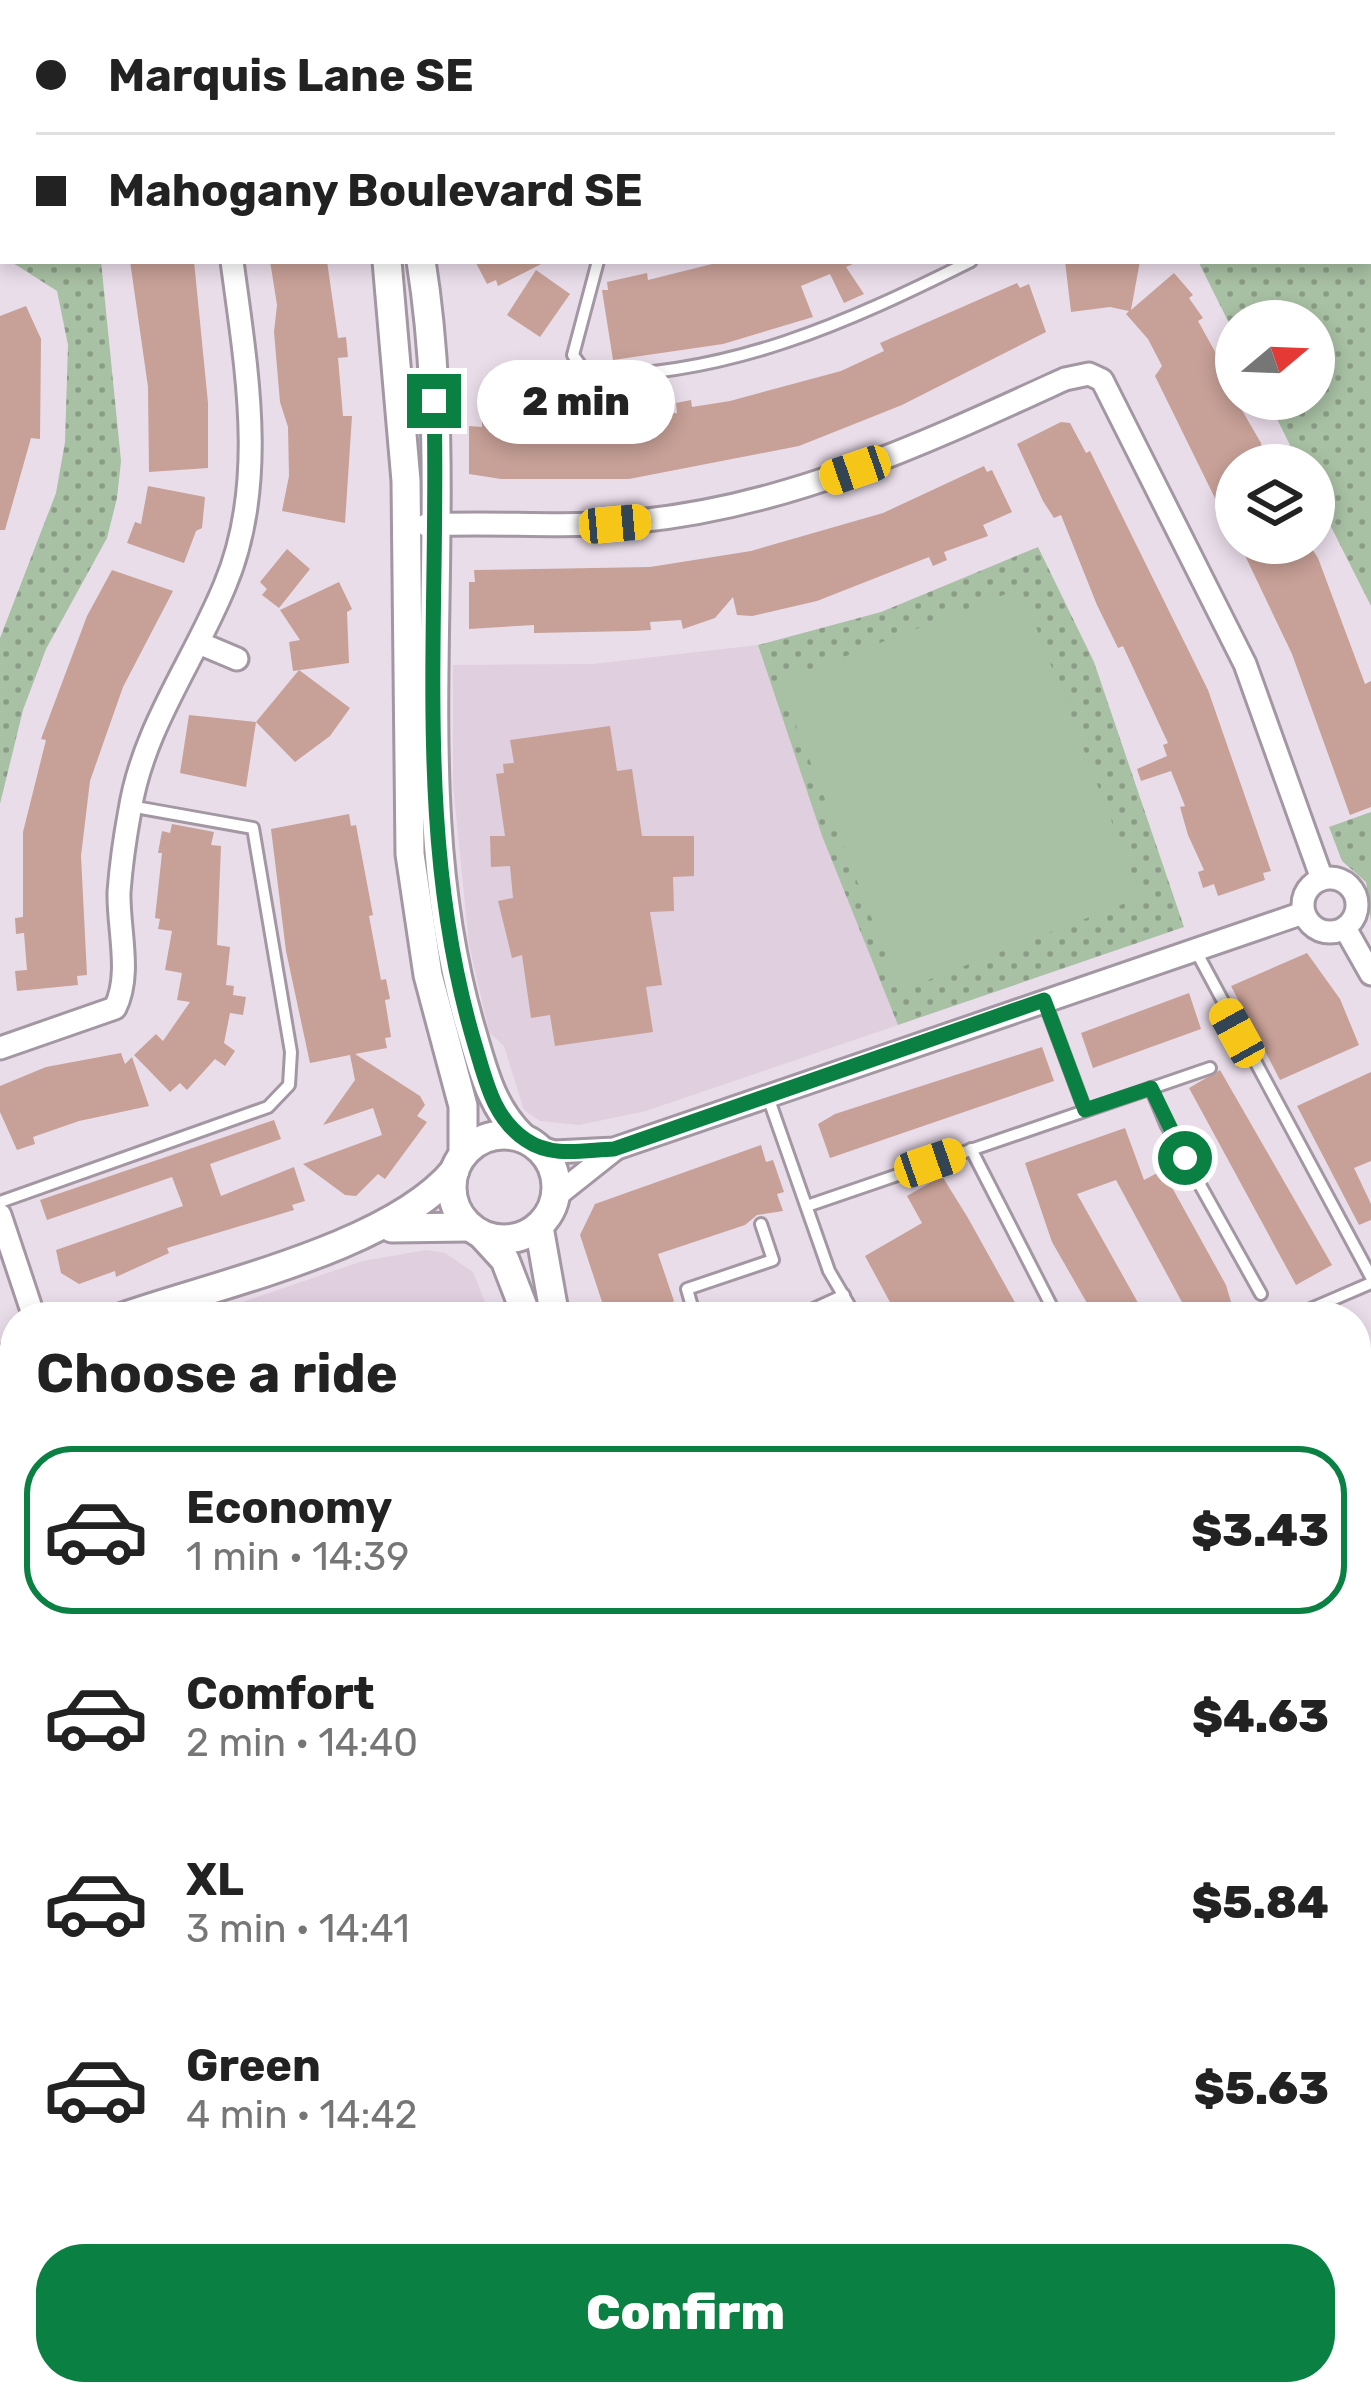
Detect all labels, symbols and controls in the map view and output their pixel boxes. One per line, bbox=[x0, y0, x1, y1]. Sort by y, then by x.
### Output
text: Marquis Lane SE bbox=[108, 49, 474, 102]
text: Mahogany Boulevard SE bbox=[108, 164, 643, 217]
north arrow bbox=[1215, 300, 1335, 420]
map controls bbox=[1215, 300, 1335, 564]
callout: 2 min bbox=[476, 359, 674, 443]
route end bbox=[407, 374, 461, 428]
text: 2 min bbox=[522, 379, 630, 425]
car bbox=[815, 441, 895, 499]
button: layers bbox=[1215, 444, 1335, 564]
car bbox=[578, 503, 652, 545]
car bbox=[1204, 993, 1270, 1073]
route start bbox=[1158, 1131, 1212, 1185]
car bbox=[890, 1134, 970, 1192]
text: Choose a ride bbox=[36, 1342, 398, 1406]
icon: car bbox=[42, 1476, 150, 1584]
text: Economy bbox=[186, 1481, 392, 1534]
text: $3.43 bbox=[1191, 1504, 1329, 1557]
text: 1 min · 14:39 bbox=[186, 1534, 409, 1580]
icon: car bbox=[42, 1662, 150, 1770]
text: Comfort bbox=[186, 1667, 375, 1720]
text: $4.63 bbox=[1192, 1690, 1329, 1743]
text: 2 min · 14:40 bbox=[186, 1720, 418, 1766]
icon: car bbox=[42, 1848, 150, 1956]
text: XL bbox=[186, 1853, 244, 1906]
text: $5.84 bbox=[1192, 1876, 1329, 1929]
text: 3 min · 14:41 bbox=[186, 1906, 410, 1952]
icon: car bbox=[42, 2034, 150, 2142]
text: Green bbox=[186, 2039, 321, 2092]
text: $5.63 bbox=[1194, 2062, 1329, 2115]
text: 4 min · 14:42 bbox=[186, 2092, 418, 2138]
button: Confirm bbox=[36, 2244, 1335, 2382]

